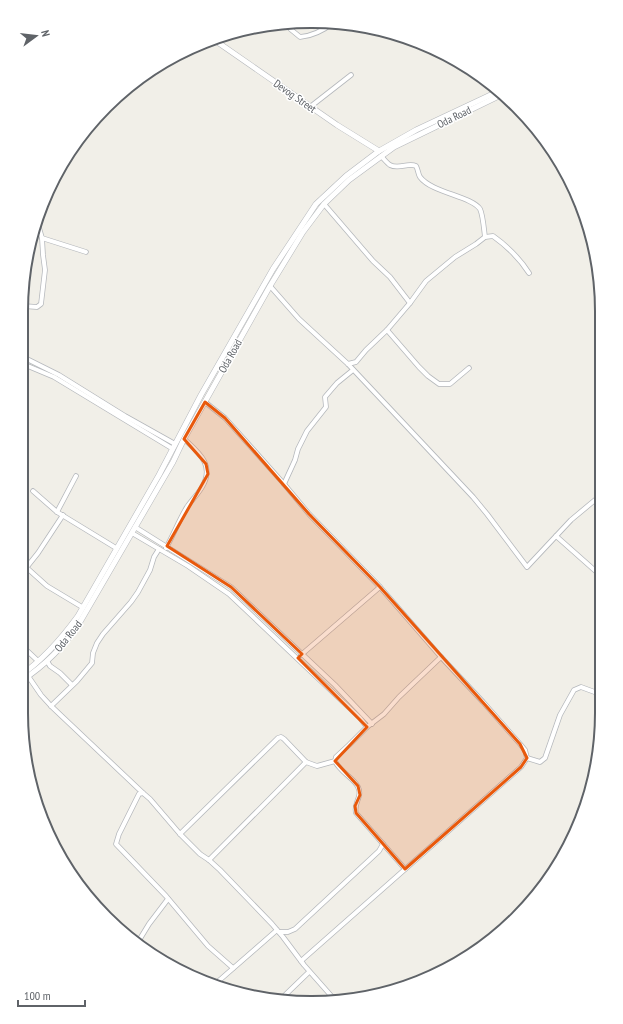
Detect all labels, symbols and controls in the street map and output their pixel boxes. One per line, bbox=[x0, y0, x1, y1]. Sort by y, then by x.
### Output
north arrow bbox=[16, 16, 56, 56]
text: N bbox=[38, 29, 53, 38]
street label: Devog Street bbox=[271, 76, 319, 116]
street label: Oda Road bbox=[435, 103, 474, 131]
street label: Oda Road bbox=[215, 337, 245, 375]
street label: Oda Road bbox=[51, 617, 85, 655]
scale bar bbox=[18, 982, 85, 1008]
text: 100 m bbox=[24, 988, 51, 1003]

